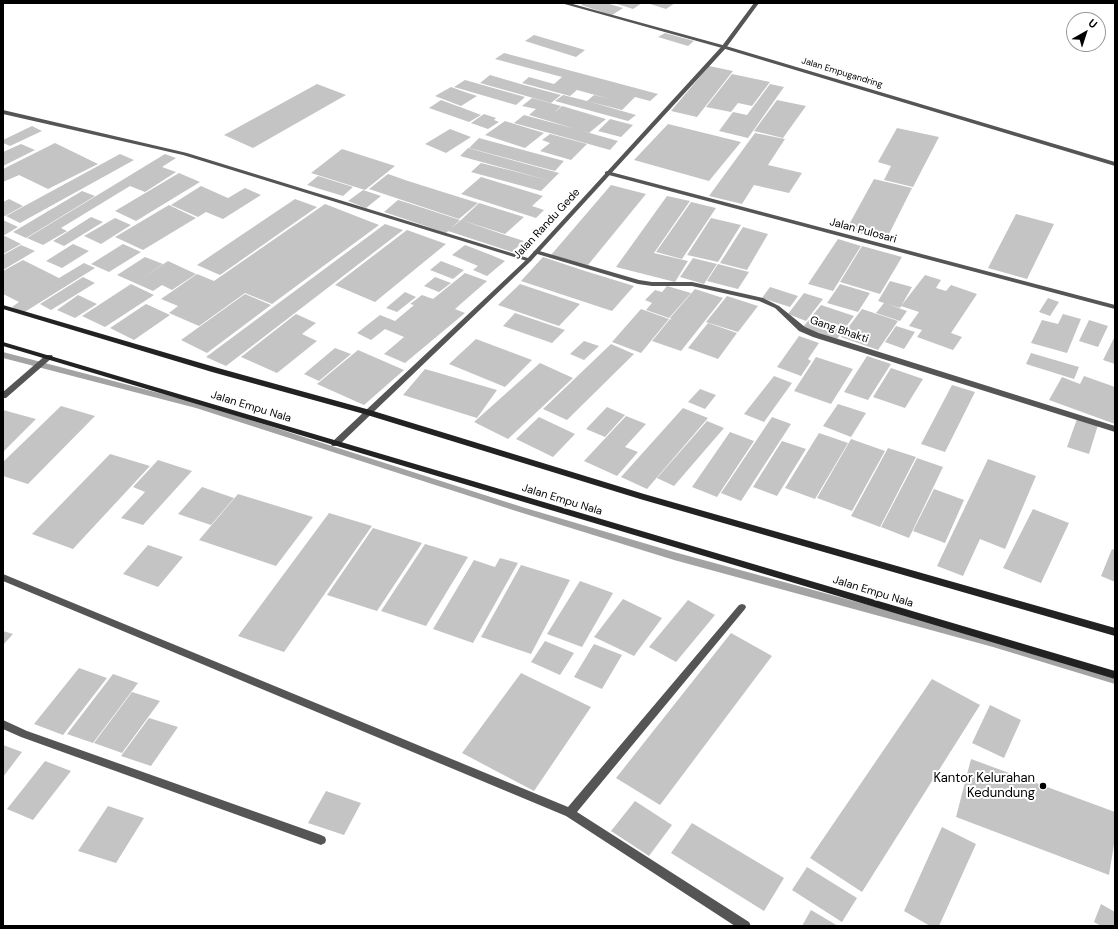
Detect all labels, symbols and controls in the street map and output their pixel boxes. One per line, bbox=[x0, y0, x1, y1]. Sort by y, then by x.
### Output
north arrow bbox=[1066, 12, 1106, 52]
text: U bbox=[1086, 16, 1100, 31]
street label: Jalan Empugandring bbox=[800, 56, 884, 90]
street label: Jalan Randu Gede bbox=[511, 186, 583, 262]
street label: Jalan Pulosari bbox=[828, 216, 898, 246]
street label: Gang Bhakti bbox=[808, 314, 870, 346]
street label: Jalan Empu Nala bbox=[209, 389, 293, 425]
street label: Jalan Empu Nala bbox=[520, 482, 604, 518]
street label: Jalan Empu Nala bbox=[831, 574, 915, 610]
place label: Kantor Kelurahan Kedundung bbox=[933, 771, 1035, 802]
marker: Kantor Kelurahan Kedundung bbox=[1038, 781, 1048, 791]

